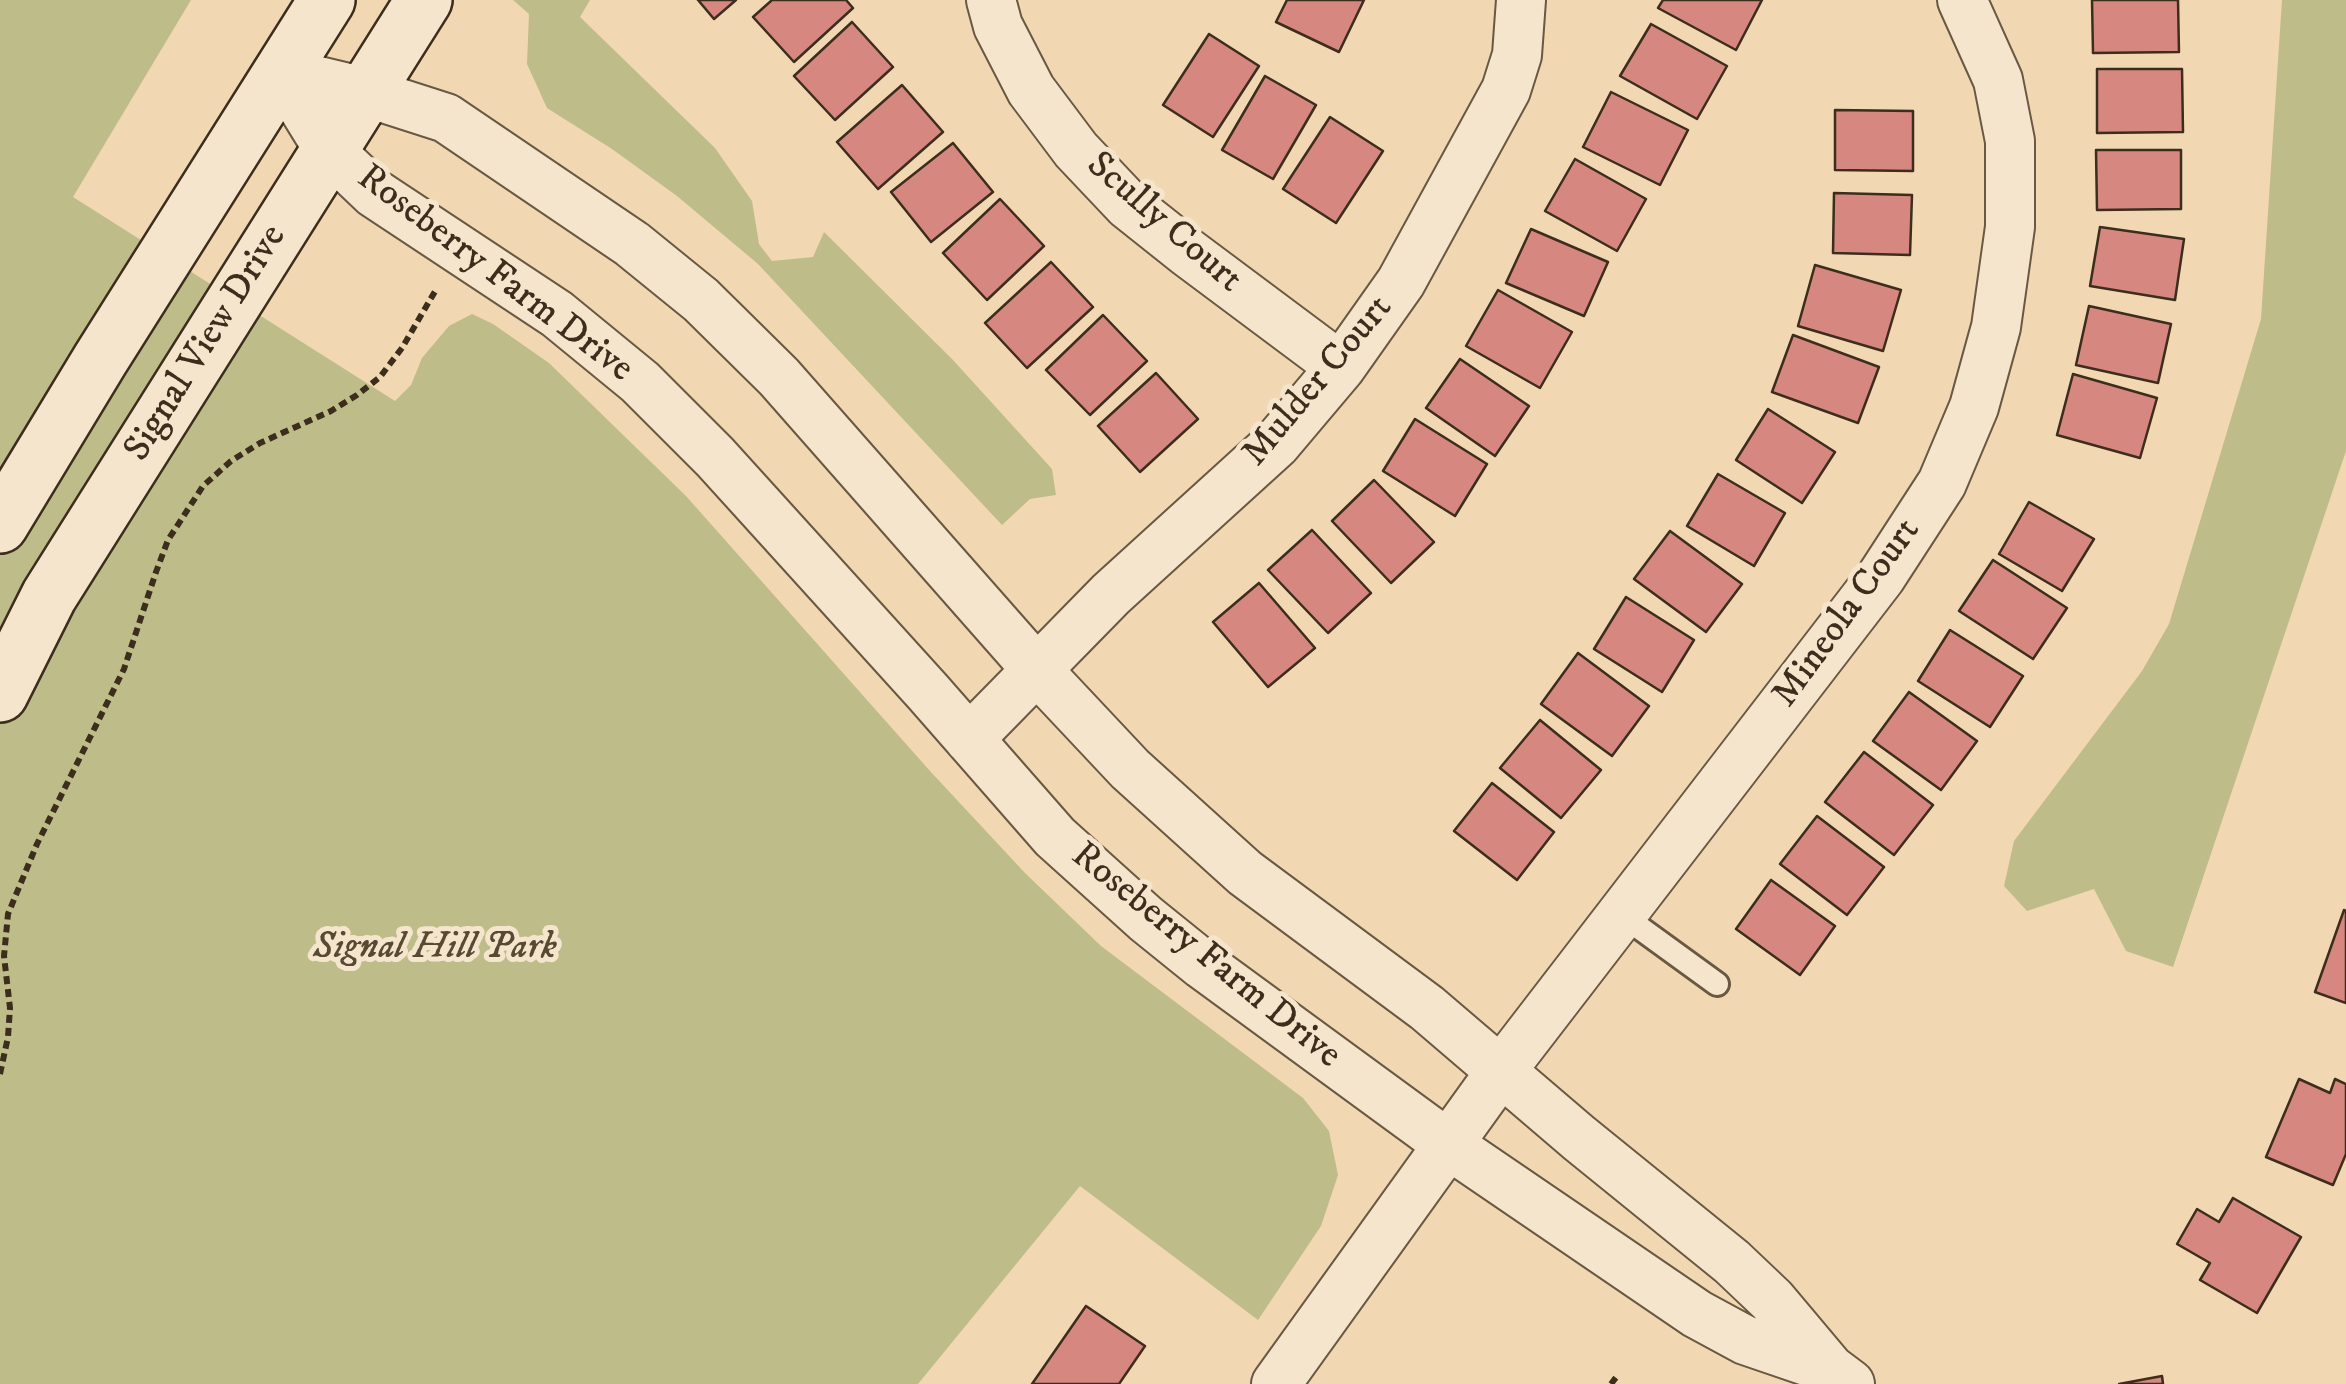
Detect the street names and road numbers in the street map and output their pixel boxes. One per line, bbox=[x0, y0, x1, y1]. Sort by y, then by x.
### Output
street label: Scully Court bbox=[1076, 144, 1250, 304]
street label: Roseberry Farm Drive bbox=[347, 156, 641, 394]
street label: Signal View Drive bbox=[116, 217, 298, 471]
street label: Mulder Court bbox=[1234, 287, 1404, 477]
street label: Mineola Court bbox=[1764, 511, 1932, 717]
street label: Roseberry Farm Drive bbox=[1061, 834, 1349, 1080]

